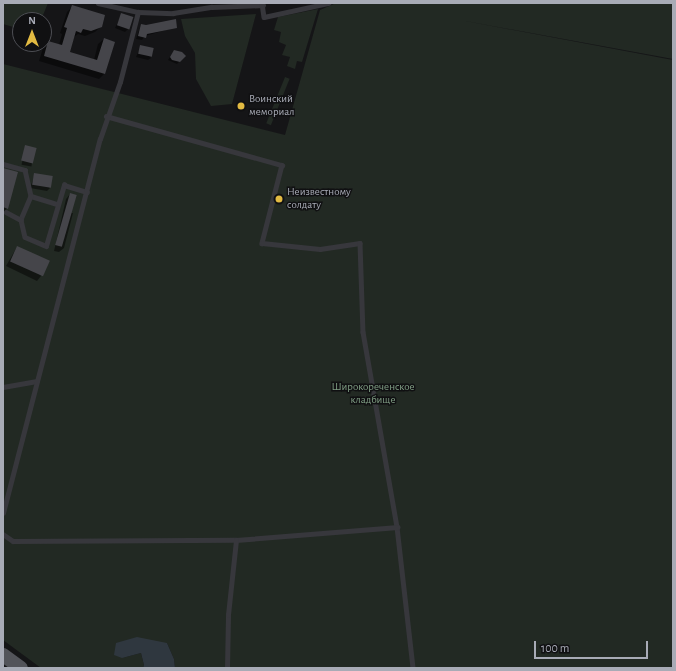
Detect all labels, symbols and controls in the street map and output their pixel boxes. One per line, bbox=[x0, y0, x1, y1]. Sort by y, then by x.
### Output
north arrow bbox=[12, 12, 52, 52]
text: N bbox=[28, 15, 36, 26]
place label: Воинский мемориал bbox=[249, 93, 294, 119]
marker: Воинский мемориал bbox=[236, 101, 246, 111]
place label: Неизвестному солдату bbox=[287, 186, 351, 212]
marker: Неизвестному солдату bbox=[274, 194, 284, 204]
park label: Широкореченское кладбище bbox=[331, 381, 415, 407]
scale bar bbox=[536, 633, 650, 659]
text: 100 m bbox=[541, 642, 569, 654]

